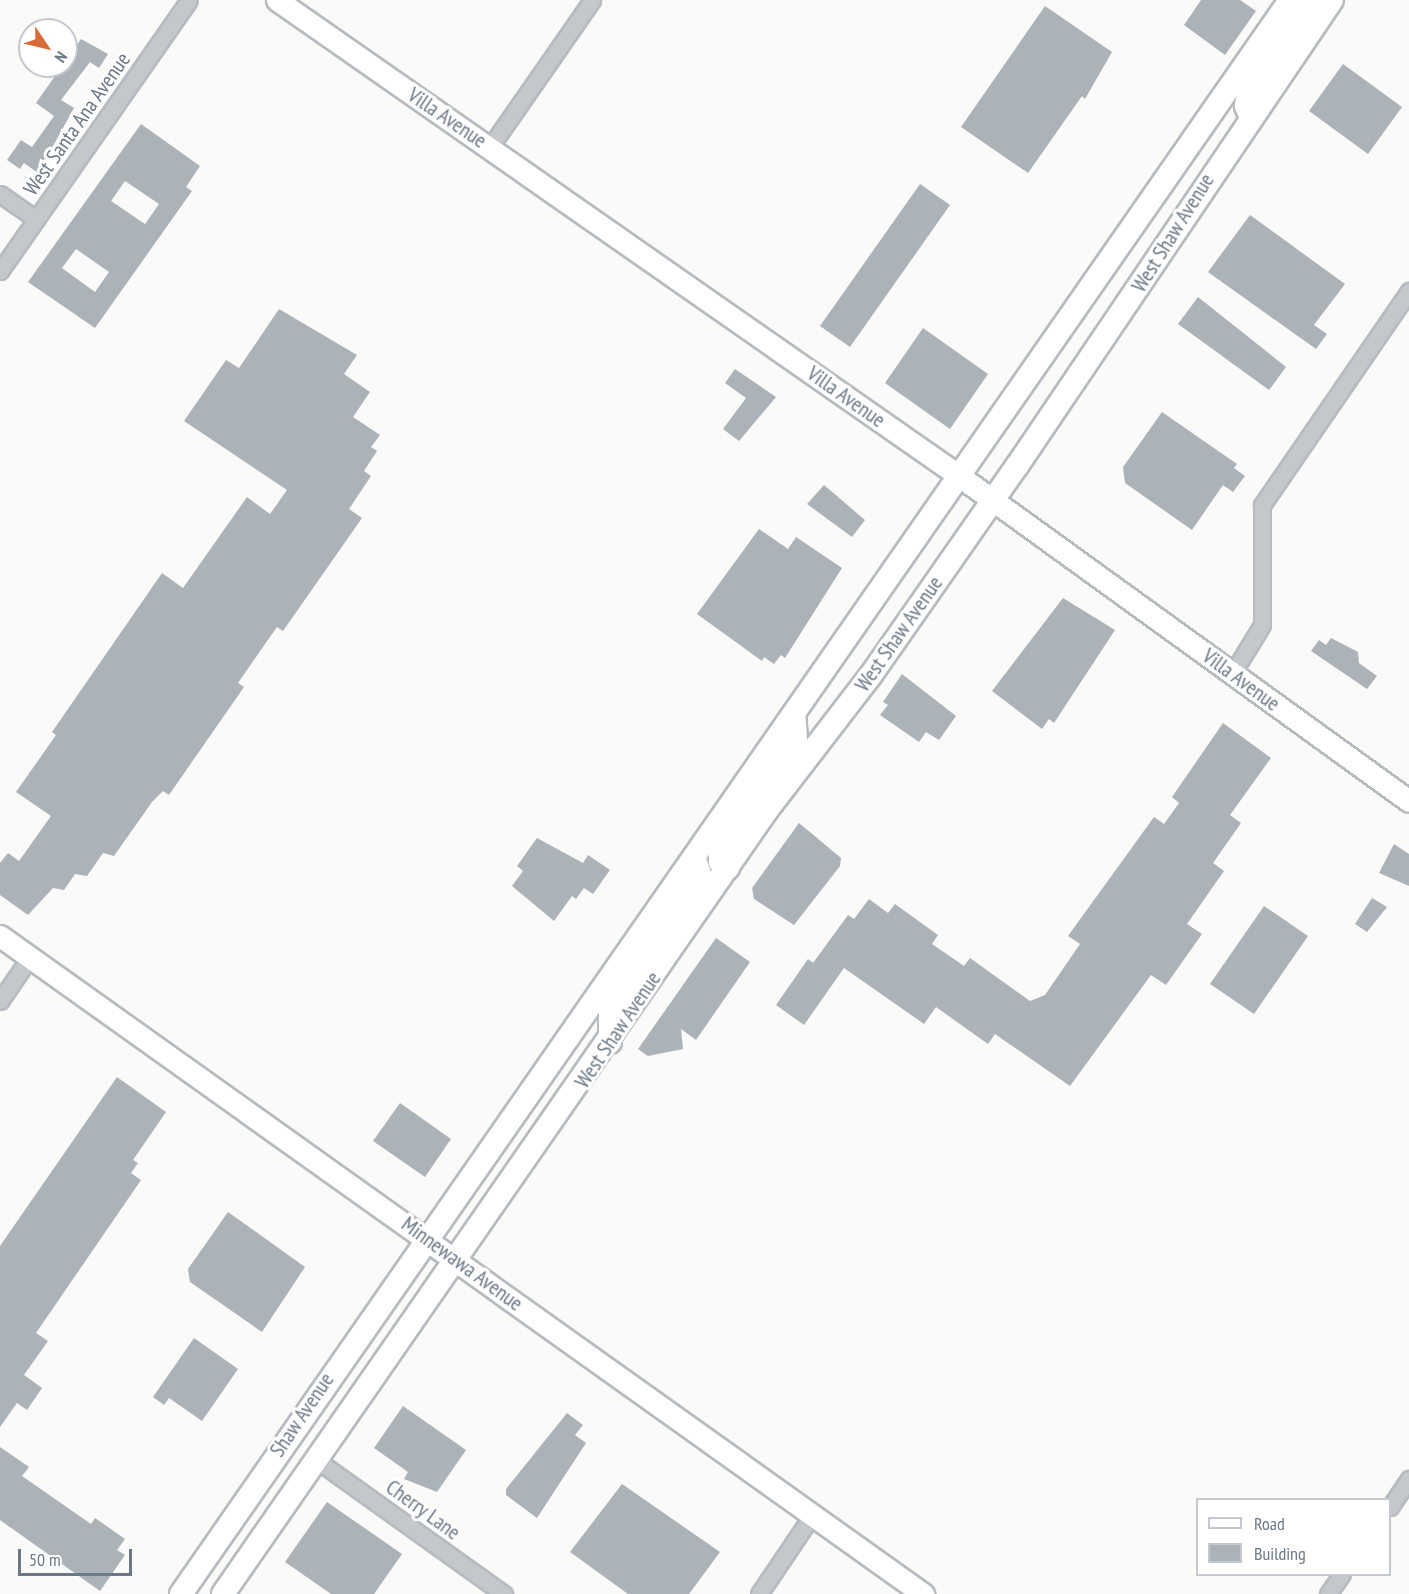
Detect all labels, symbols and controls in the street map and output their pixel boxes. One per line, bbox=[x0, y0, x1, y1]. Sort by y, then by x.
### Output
north arrow bbox=[18, 18, 78, 78]
street label: West Santa Ana Avenue bbox=[18, 47, 136, 201]
text: N bbox=[50, 48, 72, 66]
street label: Villa Avenue bbox=[403, 82, 491, 154]
street label: West Shaw Avenue bbox=[1126, 169, 1220, 297]
street label: Villa Avenue bbox=[802, 361, 890, 433]
street label: West Shaw Avenue bbox=[850, 571, 948, 697]
street label: Villa Avenue bbox=[1197, 643, 1285, 717]
street label: West Shaw Avenue bbox=[570, 967, 666, 1093]
street label: Minnewawa Avenue bbox=[396, 1211, 528, 1317]
street label: Shaw Avenue bbox=[265, 1368, 339, 1462]
street label: Cherry Lane bbox=[381, 1475, 465, 1545]
legend bbox=[1196, 1498, 1391, 1576]
text: Road bbox=[1254, 1512, 1285, 1535]
scale bar bbox=[21, 1537, 135, 1575]
text: Building bbox=[1254, 1542, 1306, 1565]
text: 50 m bbox=[29, 1548, 61, 1571]

